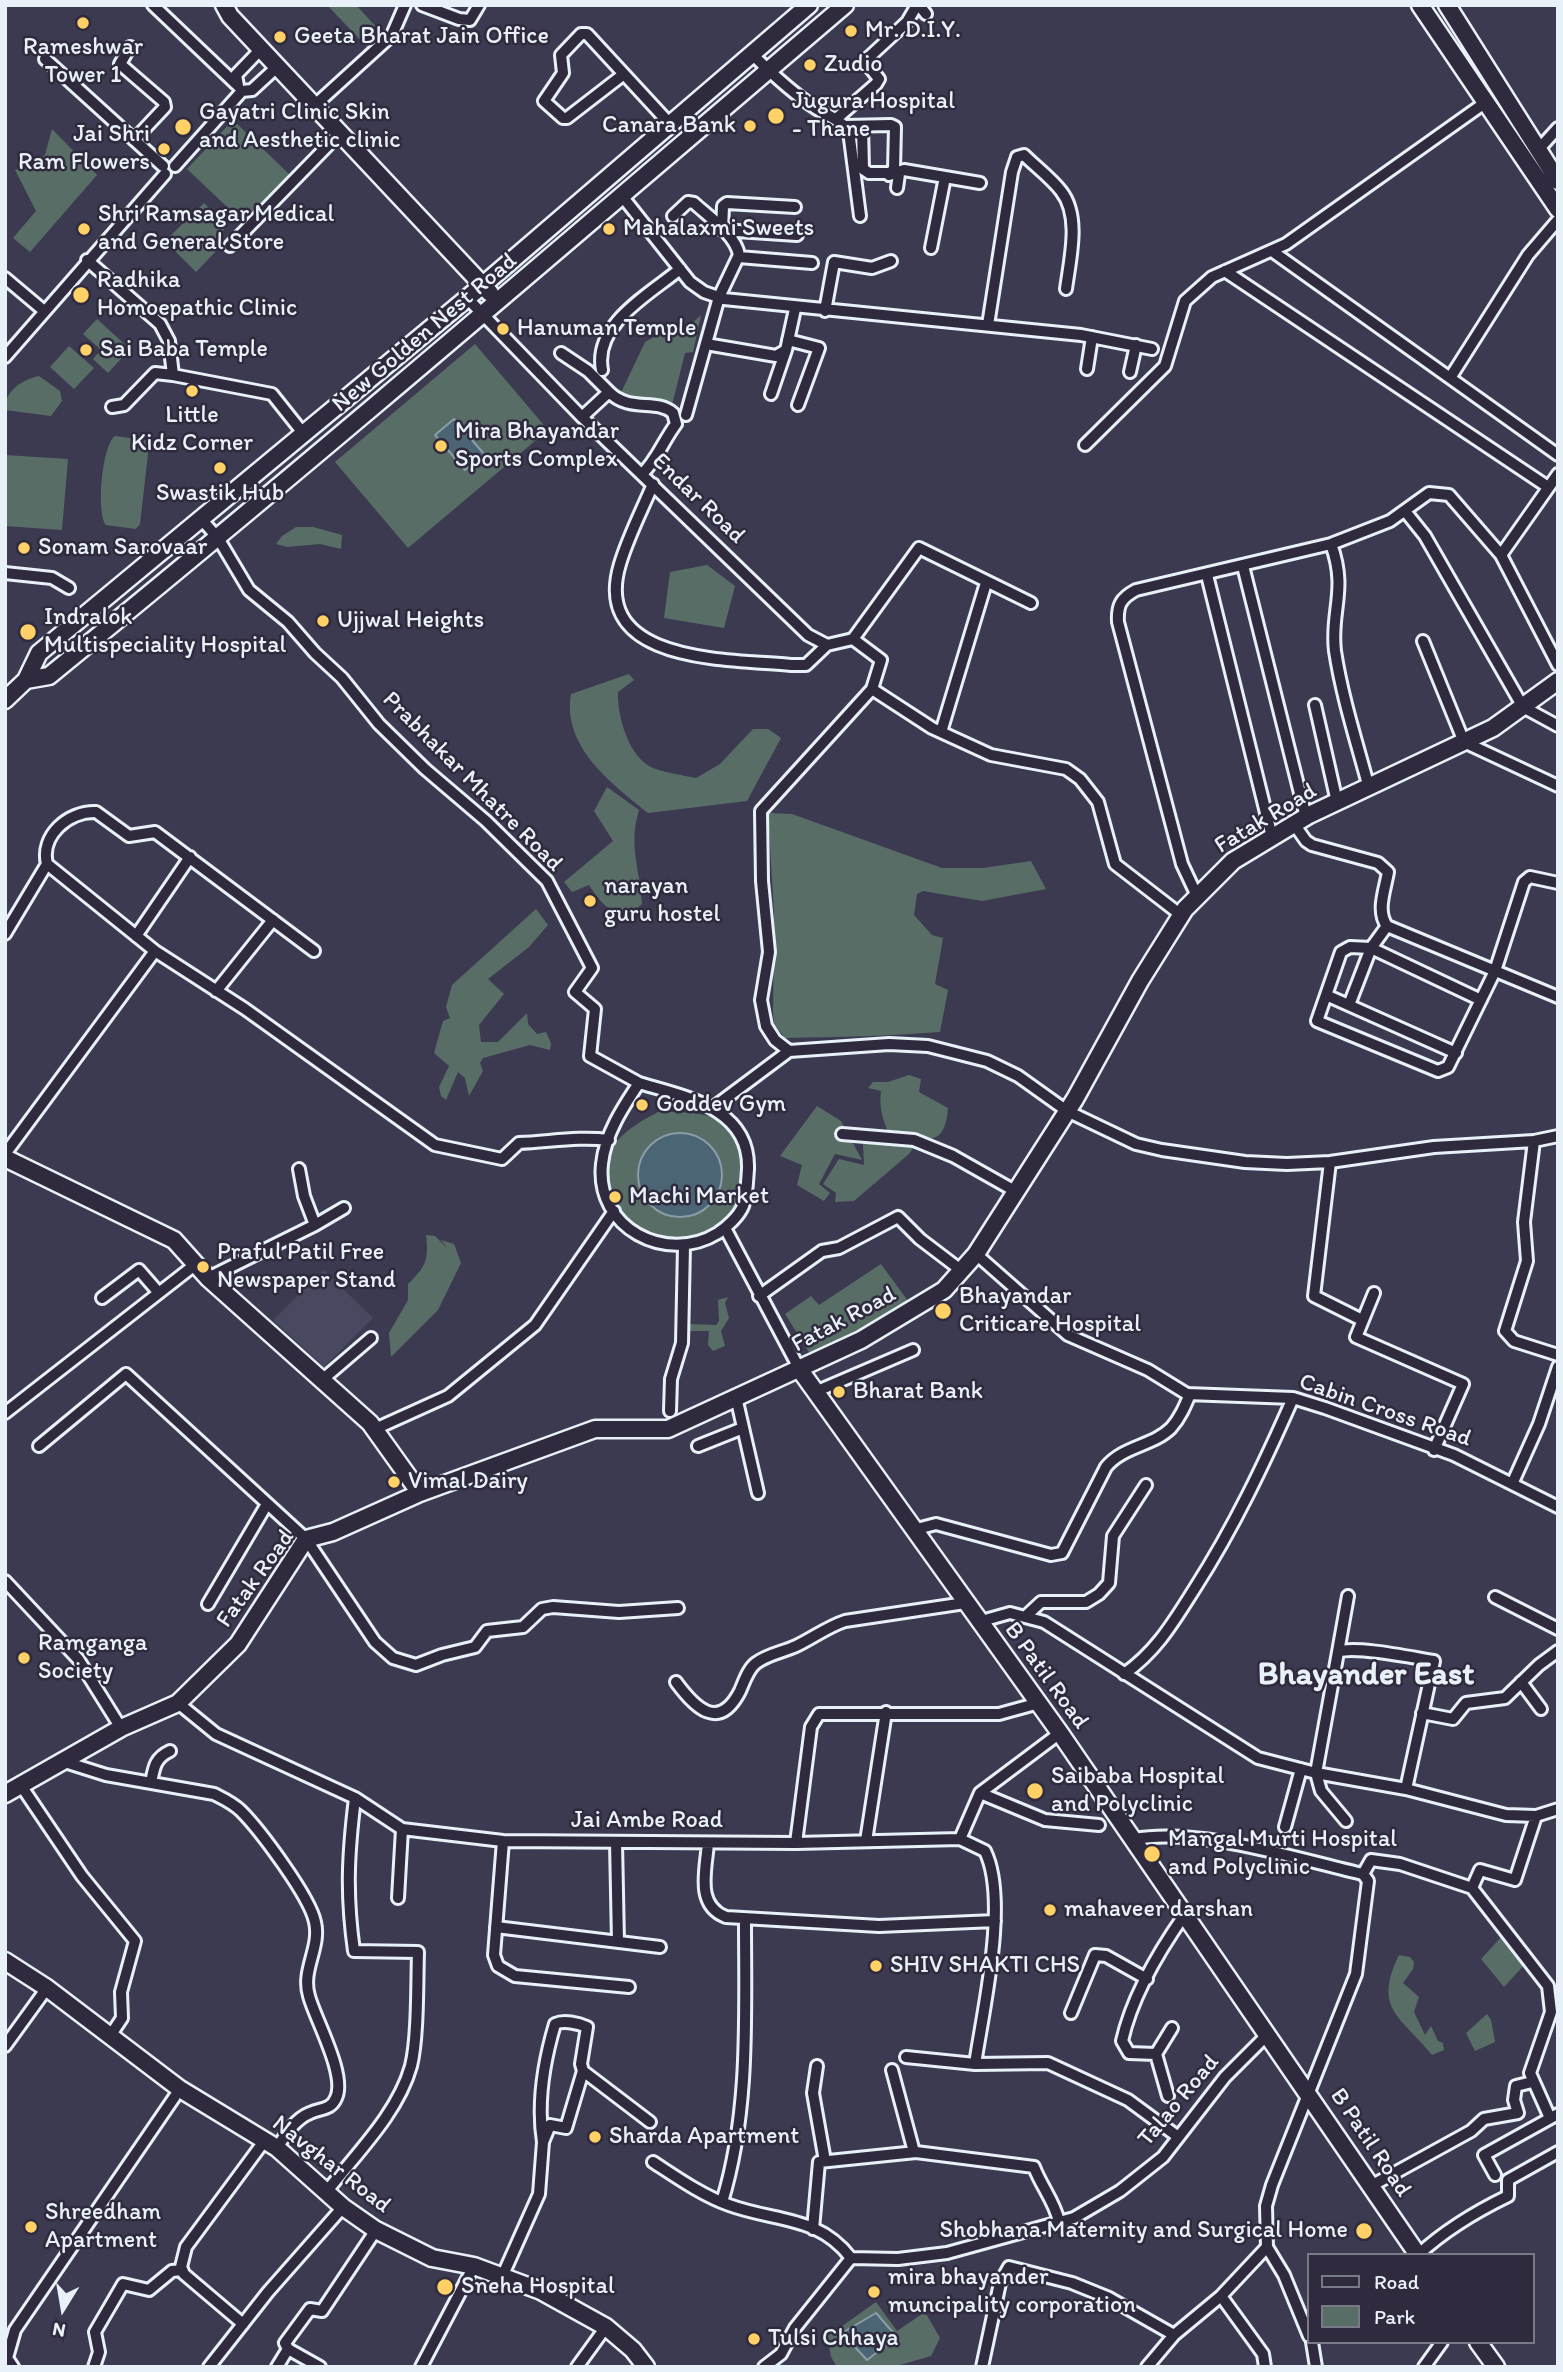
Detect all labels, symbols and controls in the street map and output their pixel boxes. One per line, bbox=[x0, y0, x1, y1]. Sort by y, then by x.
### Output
marker: Rameshwar Tower 1 bbox=[75, 15, 91, 31]
place label: Mr. D.I.Y. bbox=[865, 17, 961, 45]
place label: Geeta Bharat Jain Office bbox=[294, 23, 549, 51]
marker: Mr. D.I.Y. bbox=[843, 23, 859, 39]
marker: Geeta Bharat Jain Office bbox=[272, 29, 288, 45]
place label: Rameshwar Tower 1 bbox=[23, 34, 143, 90]
place label: Zudio bbox=[824, 51, 883, 79]
marker: Zudio bbox=[802, 57, 818, 73]
place label: Jugura Hospital - Thane bbox=[792, 88, 955, 144]
place label: Gayatri Clinic Skin and Aesthetic clinic bbox=[199, 99, 401, 155]
marker: Jugura Hospital - Thane bbox=[766, 106, 786, 126]
place label: Canara Bank bbox=[602, 112, 736, 140]
marker: Gayatri Clinic Skin and Aesthetic clinic bbox=[173, 117, 193, 137]
marker: Canara Bank bbox=[742, 118, 758, 134]
place label: Jai Shri Ram Flowers bbox=[18, 121, 150, 177]
marker: Jai Shri Ram Flowers bbox=[156, 141, 172, 157]
place label: Shri Ramsagar Medical and General Store bbox=[98, 201, 334, 257]
place label: Mahalaxmi Sweets bbox=[623, 215, 814, 243]
marker: Shri Ramsagar Medical and General Store bbox=[76, 221, 92, 237]
marker: Mahalaxmi Sweets bbox=[601, 221, 617, 237]
street label: New Golden Nest Road bbox=[327, 247, 523, 419]
place label: Radhika Homoepathic Clinic bbox=[97, 267, 297, 323]
marker: Radhika Homoepathic Clinic bbox=[71, 285, 91, 305]
place label: Hanuman Temple bbox=[517, 315, 696, 343]
marker: Hanuman Temple bbox=[495, 321, 511, 337]
place label: Sai Baba Temple bbox=[100, 336, 268, 364]
marker: Sai Baba Temple bbox=[78, 342, 94, 358]
marker: Little Kidz Corner bbox=[184, 383, 200, 399]
place label: Little Kidz Corner bbox=[131, 402, 253, 458]
place label: Mira Bhayandar Sports Complex bbox=[455, 418, 619, 474]
marker: Mira Bhayandar Sports Complex bbox=[433, 438, 449, 454]
street label: Endar Road bbox=[645, 447, 751, 551]
marker: Swastik Hub bbox=[212, 460, 228, 476]
place label: Swastik Hub bbox=[156, 480, 284, 508]
place label: Sonam Sarovaar bbox=[38, 534, 207, 562]
marker: Sonam Sarovaar bbox=[16, 540, 32, 556]
place label: Indralok Multispeciality Hospital bbox=[44, 604, 286, 660]
place label: Ujjwal Heights bbox=[337, 607, 484, 635]
marker: Ujjwal Heights bbox=[315, 613, 331, 629]
marker: Indralok Multispeciality Hospital bbox=[18, 622, 38, 642]
street label: Prabhakar Mhatre Road bbox=[376, 686, 568, 878]
street label: Fatak Road bbox=[1210, 777, 1322, 861]
place label: narayan guru hostel bbox=[604, 873, 720, 929]
marker: narayan guru hostel bbox=[582, 893, 598, 909]
place label: Goddev Gym bbox=[656, 1091, 786, 1119]
marker: Goddev Gym bbox=[634, 1097, 650, 1113]
place label: Machi Market bbox=[629, 1183, 769, 1211]
marker: Machi Market bbox=[607, 1189, 623, 1205]
place label: Praful Patil Free Newspaper Stand bbox=[217, 1239, 396, 1295]
marker: Praful Patil Free Newspaper Stand bbox=[195, 1259, 211, 1275]
street label: Fatak Road bbox=[787, 1281, 901, 1359]
place label: Bhayandar Criticare Hospital bbox=[959, 1283, 1141, 1339]
marker: Bhayandar Criticare Hospital bbox=[933, 1301, 953, 1321]
street label: Cabin Cross Road bbox=[1295, 1368, 1475, 1454]
place label: Bharat Bank bbox=[853, 1378, 983, 1406]
marker: Bharat Bank bbox=[831, 1384, 847, 1400]
place label: Vimal Dairy bbox=[408, 1468, 528, 1496]
marker: Vimal Dairy bbox=[386, 1474, 402, 1490]
street label: Fatak Road bbox=[211, 1524, 301, 1634]
street label: B Patil Road bbox=[998, 1617, 1094, 1735]
place label: Ramganga Society bbox=[38, 1630, 148, 1686]
marker: Ramganga Society bbox=[16, 1650, 32, 1666]
district label: Bhayander East bbox=[1258, 1657, 1474, 1695]
place label: Saibaba Hospital and Polyclinic bbox=[1051, 1763, 1224, 1819]
marker: Saibaba Hospital and Polyclinic bbox=[1025, 1781, 1045, 1801]
street label: Jai Ambe Road bbox=[571, 1807, 723, 1835]
place label: Mangal Murti Hospital and Polyclinic bbox=[1168, 1826, 1397, 1882]
marker: Mangal Murti Hospital and Polyclinic bbox=[1142, 1844, 1162, 1864]
place label: mahaveer darshan bbox=[1064, 1896, 1253, 1924]
marker: mahaveer darshan bbox=[1042, 1902, 1058, 1918]
place label: SHIV SHAKTI CHS bbox=[890, 1952, 1080, 1980]
marker: SHIV SHAKTI CHS bbox=[868, 1958, 884, 1974]
street label: Talao Road bbox=[1132, 2049, 1226, 2153]
street label: B Patil Road bbox=[1323, 2083, 1417, 2203]
street label: Navghar Road bbox=[266, 2110, 396, 2220]
place label: Sharda Apartment bbox=[609, 2123, 799, 2151]
marker: Sharda Apartment bbox=[587, 2129, 603, 2145]
place label: Shreedham Apartment bbox=[45, 2199, 161, 2255]
place label: Shobhana Maternity and Surgical Home bbox=[939, 2217, 1348, 2245]
marker: Shreedham Apartment bbox=[23, 2219, 39, 2235]
marker: Shobhana Maternity and Surgical Home bbox=[1354, 2221, 1374, 2241]
legend bbox=[1308, 2253, 1535, 2344]
place label: mira bhayander muncipality corporation bbox=[888, 2264, 1136, 2320]
text: Road bbox=[1374, 2269, 1419, 2294]
place label: Sneha Hospital bbox=[461, 2273, 615, 2301]
north arrow bbox=[28, 2274, 98, 2344]
marker: Sneha Hospital bbox=[435, 2277, 455, 2297]
marker: mira bhayander muncipality corporation bbox=[866, 2284, 882, 2300]
text: Park bbox=[1374, 2304, 1415, 2329]
text: N bbox=[50, 2318, 67, 2343]
place label: Tulsi Chhaya bbox=[768, 2325, 898, 2353]
marker: Tulsi Chhaya bbox=[746, 2331, 762, 2347]

